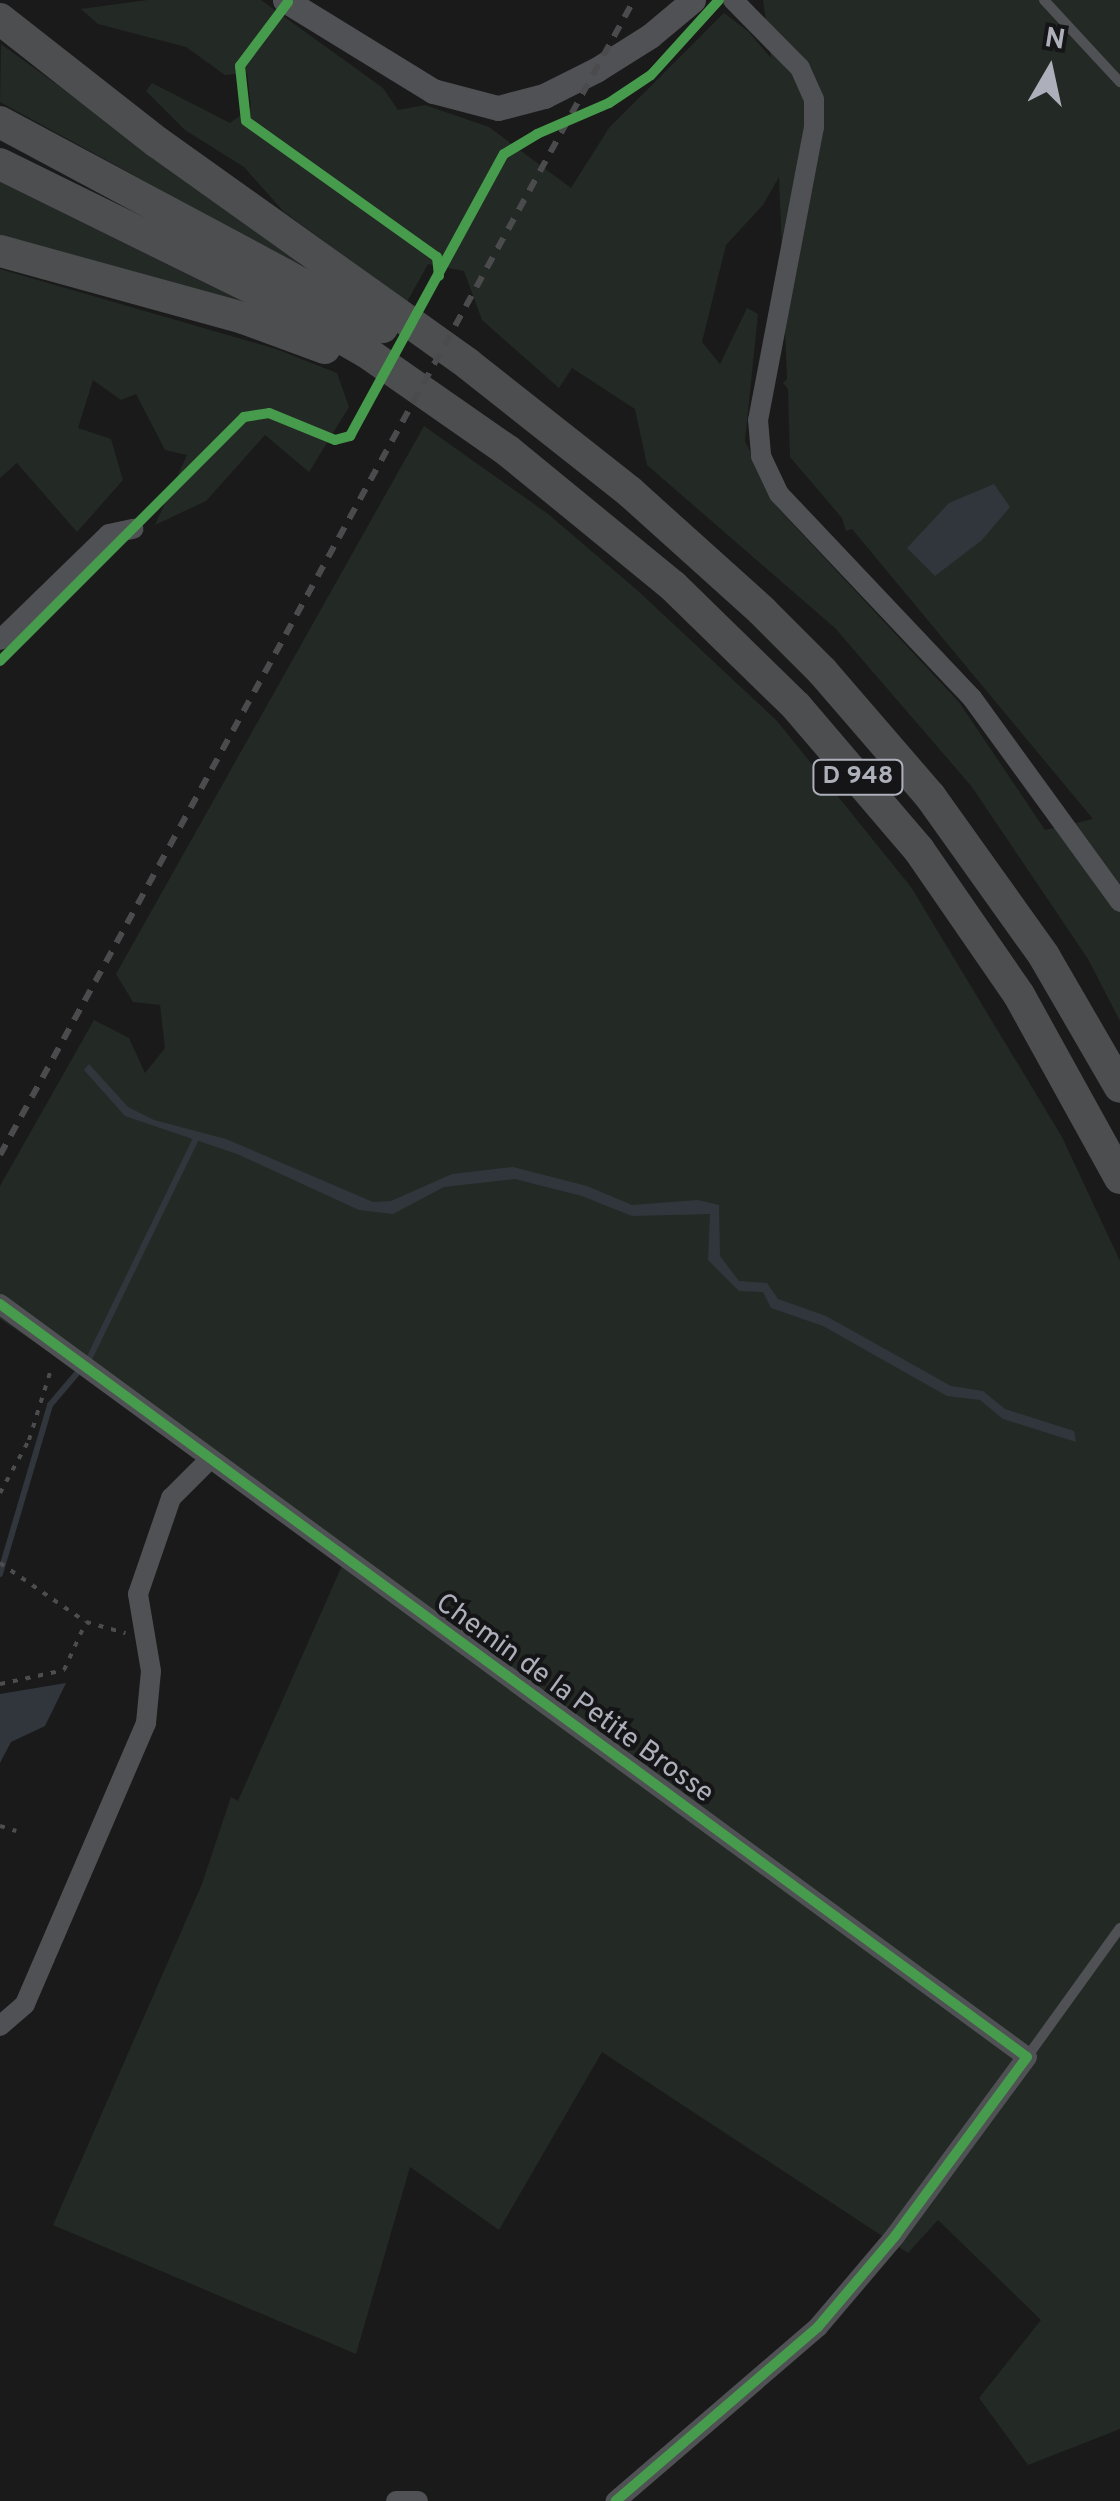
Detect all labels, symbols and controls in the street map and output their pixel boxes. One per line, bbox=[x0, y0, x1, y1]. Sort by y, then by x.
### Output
north arrow bbox=[1000, 20, 1100, 120]
text: N bbox=[1042, 21, 1067, 60]
road number: D 948 bbox=[810, 757, 906, 797]
street label: Chemin de la Petite Brosse bbox=[428, 1587, 720, 1811]

